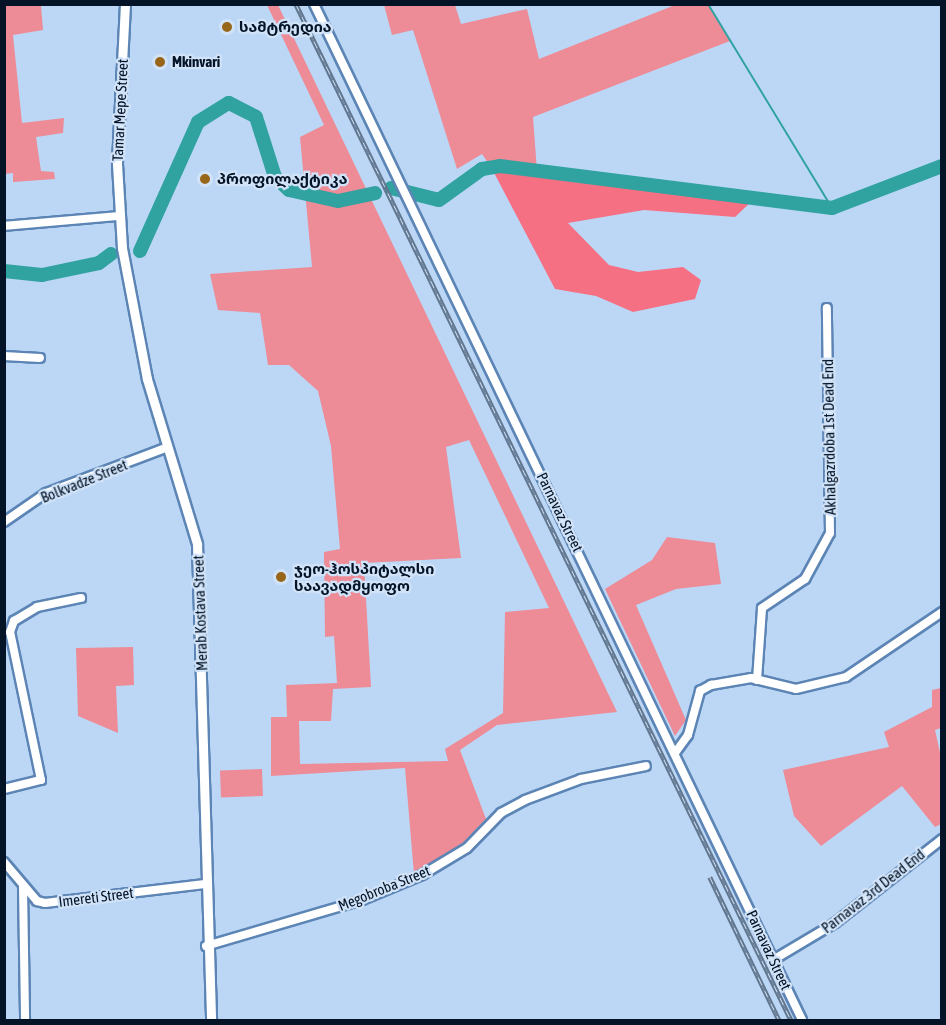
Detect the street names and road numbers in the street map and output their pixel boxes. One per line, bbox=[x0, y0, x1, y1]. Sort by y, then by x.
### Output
street label: Tamar Mepe Street bbox=[108, 58, 132, 162]
street label: Akhalgazrdoba 1st Dead End bbox=[819, 359, 839, 515]
street label: Bolkvadze Street bbox=[38, 455, 130, 507]
street label: Parnavaz Street bbox=[533, 469, 587, 555]
street label: Merab Kostava Street bbox=[189, 555, 211, 671]
street label: Parnavaz 3rd Dead End bbox=[818, 845, 928, 937]
street label: Megobroba Street bbox=[335, 861, 433, 915]
street label: Imereti Street bbox=[57, 883, 135, 911]
street label: Parnavaz Street bbox=[743, 907, 795, 993]

